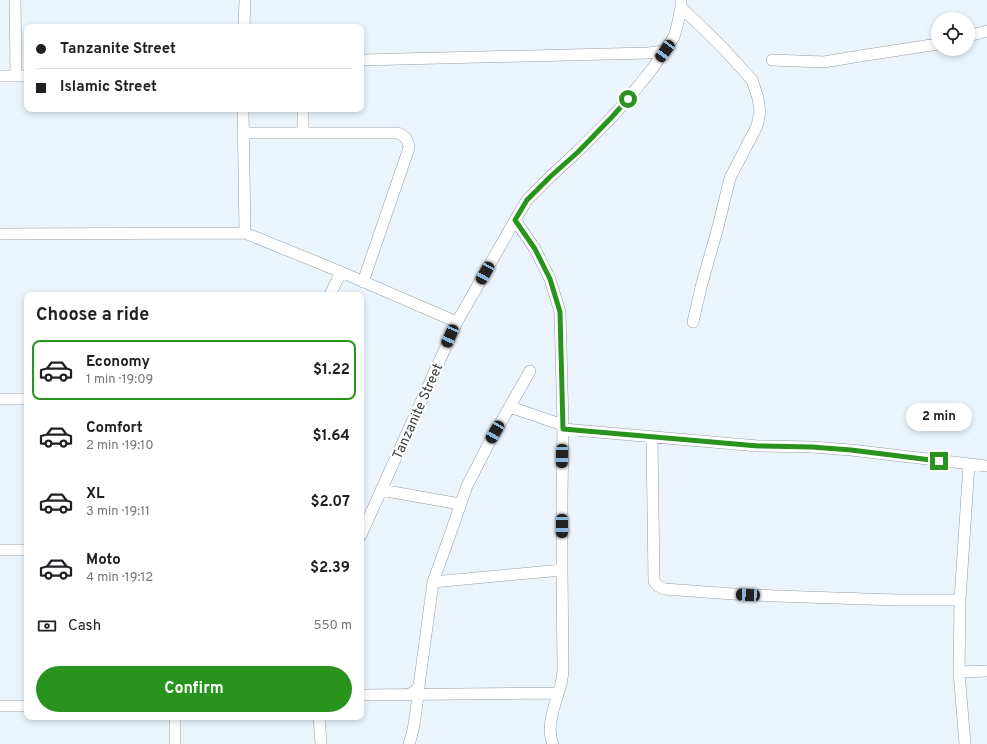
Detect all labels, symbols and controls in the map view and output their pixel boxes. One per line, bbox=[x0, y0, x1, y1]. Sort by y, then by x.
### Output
map controls bbox=[931, 12, 975, 56]
button: locate bbox=[931, 12, 975, 56]
car bbox=[653, 38, 677, 64]
text: Tanzanite Street bbox=[60, 40, 176, 59]
text: Islamic Street bbox=[60, 78, 157, 97]
route start bbox=[619, 90, 637, 108]
car bbox=[474, 260, 496, 286]
text: Choose a ride bbox=[36, 304, 149, 327]
car bbox=[440, 323, 460, 349]
icon: car bbox=[38, 352, 74, 388]
text: Economy bbox=[86, 353, 150, 372]
text: $1.22 bbox=[313, 361, 350, 380]
street label: Tanzanite Street bbox=[390, 361, 447, 462]
text: 1 min · 19:09 bbox=[86, 372, 153, 388]
callout: 2 min bbox=[906, 403, 972, 431]
text: 2 min bbox=[922, 409, 956, 425]
icon: car bbox=[38, 418, 74, 454]
text: Comfort bbox=[86, 419, 143, 438]
car bbox=[484, 419, 506, 445]
text: $1.64 bbox=[312, 427, 350, 446]
text: 2 min · 19:10 bbox=[86, 438, 153, 454]
car bbox=[556, 444, 568, 468]
route end bbox=[930, 452, 948, 470]
icon: car bbox=[38, 484, 74, 520]
text: XL bbox=[86, 485, 104, 504]
text: $2.07 bbox=[311, 493, 350, 512]
text: 3 min · 19:11 bbox=[86, 504, 150, 520]
car bbox=[556, 514, 568, 538]
icon: car bbox=[38, 550, 74, 586]
text: Moto bbox=[86, 551, 121, 570]
text: $2.39 bbox=[310, 559, 350, 578]
text: 4 min · 19:12 bbox=[86, 570, 153, 586]
car bbox=[736, 588, 760, 602]
icon: cash bbox=[36, 615, 58, 637]
text: Cash bbox=[68, 617, 101, 636]
text: 550 m bbox=[313, 618, 352, 634]
button: Confirm bbox=[36, 666, 352, 712]

